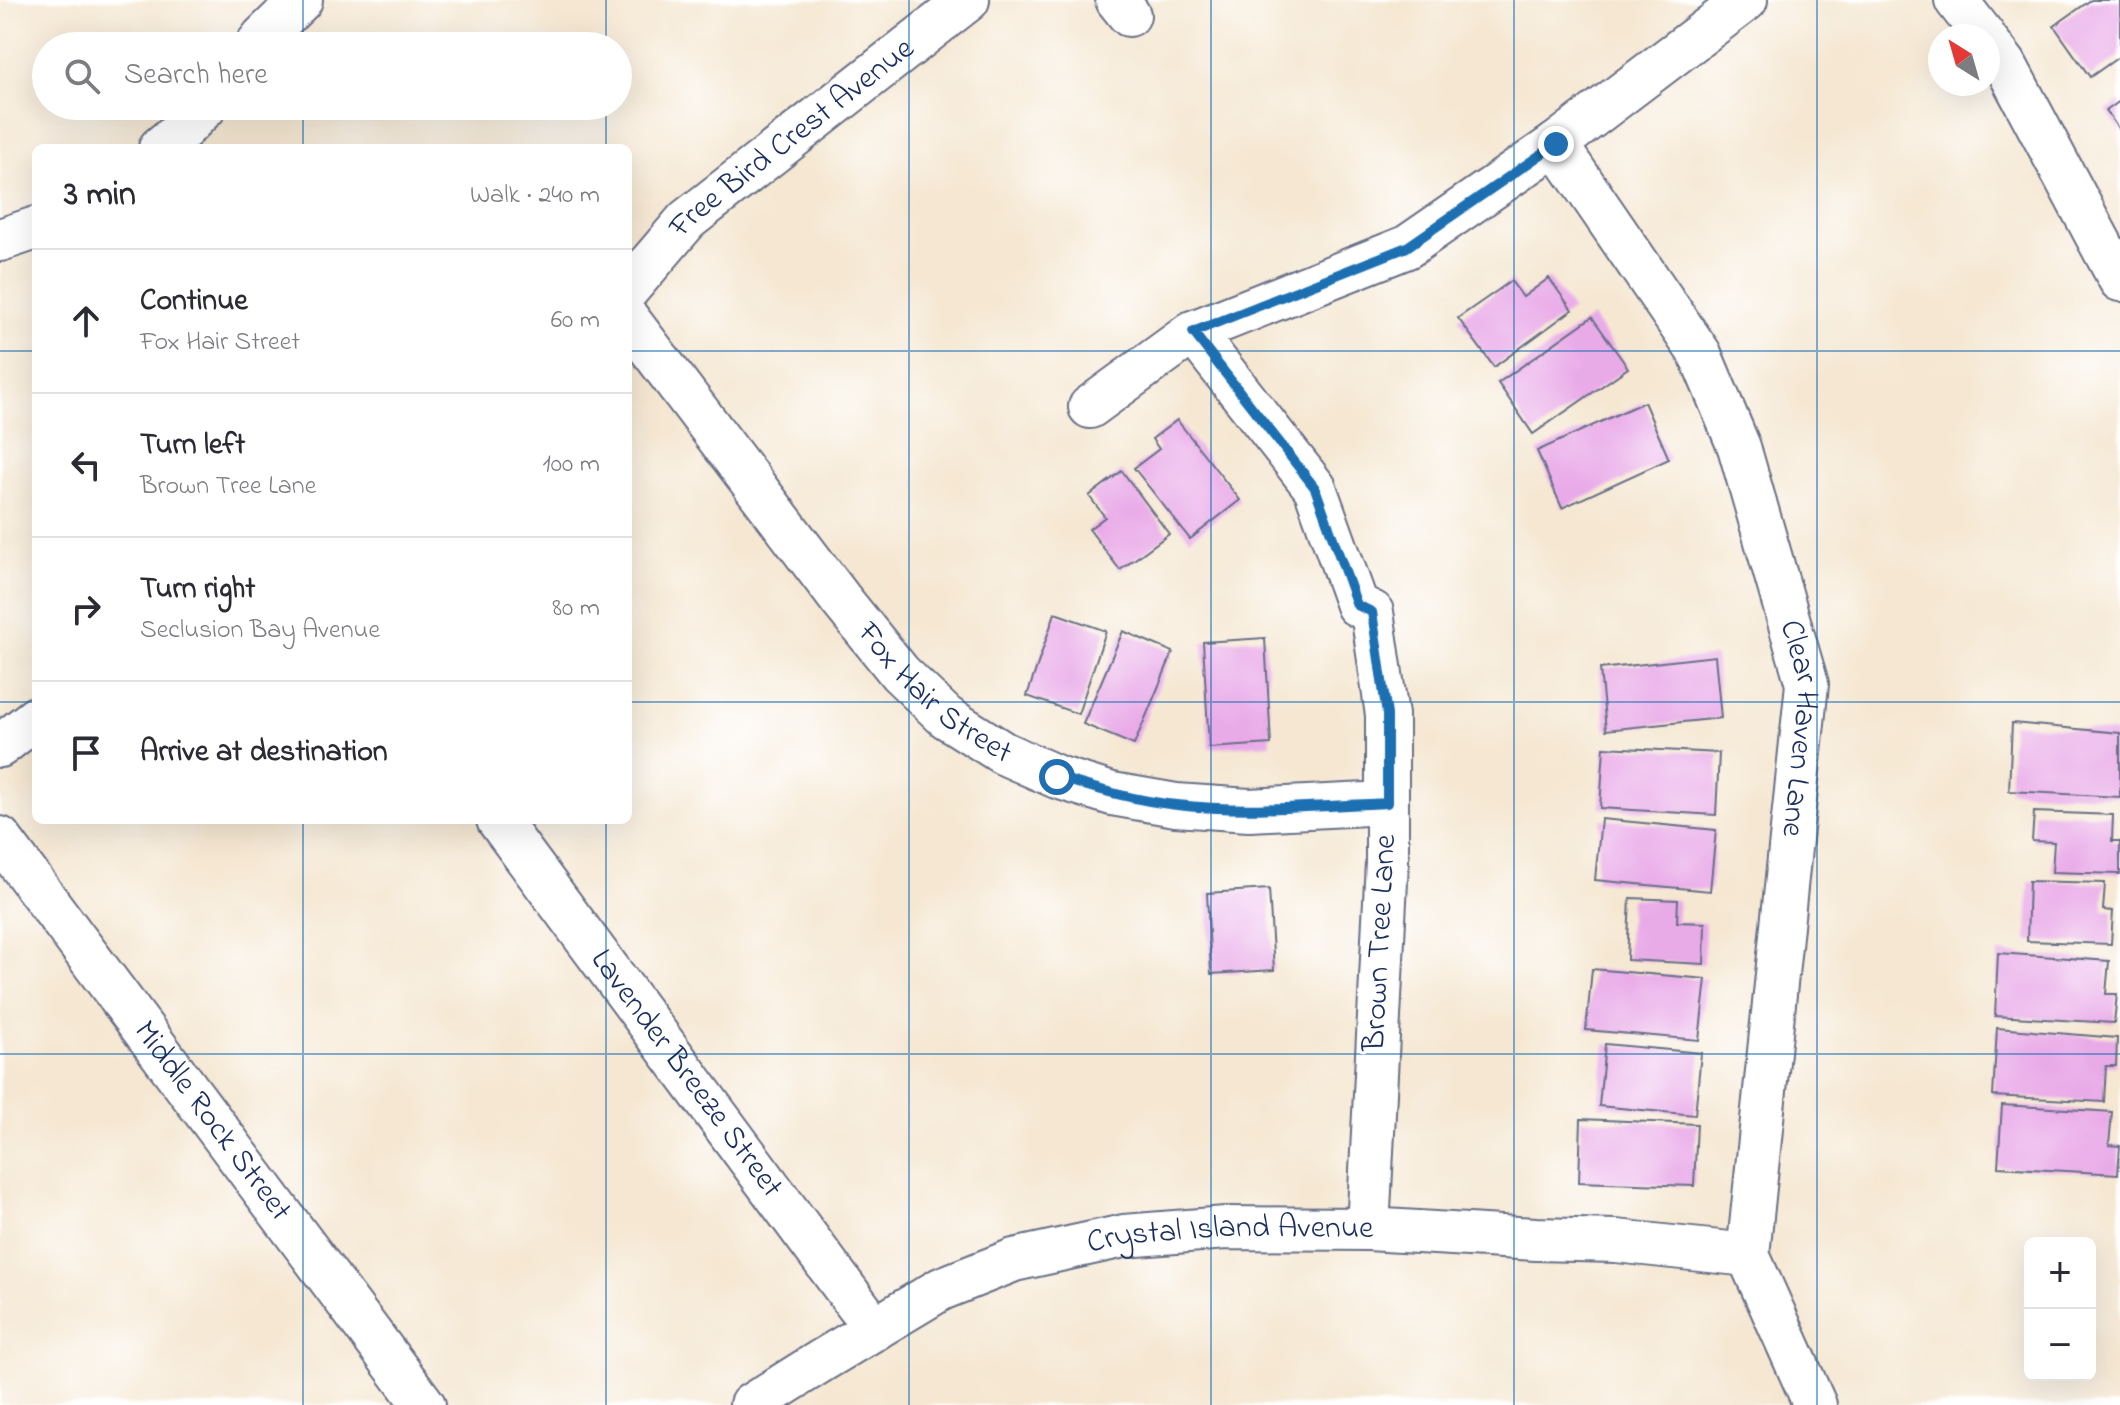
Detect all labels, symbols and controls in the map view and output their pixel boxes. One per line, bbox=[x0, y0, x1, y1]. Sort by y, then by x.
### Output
north arrow bbox=[1928, 24, 2000, 96]
street label: Free Bird Crest Avenue bbox=[657, 26, 925, 249]
search box bbox=[32, 32, 632, 120]
icon: search bbox=[60, 54, 104, 98]
text: Search here bbox=[124, 54, 268, 98]
route end bbox=[1538, 126, 1574, 162]
text: 3 min bbox=[64, 171, 136, 221]
text: Walk · 240 m bbox=[470, 177, 600, 215]
text: Continue bbox=[140, 280, 248, 324]
icon: ahead bbox=[64, 299, 108, 343]
text: 60 m bbox=[551, 302, 600, 340]
text: Fox Hair Street bbox=[140, 324, 300, 362]
text: Turn left bbox=[140, 424, 245, 468]
icon: left bbox=[64, 443, 108, 487]
text: 100 m bbox=[543, 446, 600, 484]
text: Brown Tree Lane bbox=[140, 468, 316, 506]
text: Turn right bbox=[140, 568, 255, 612]
icon: right bbox=[64, 587, 108, 631]
text: 80 m bbox=[552, 590, 600, 628]
text: Seclusion Bay Avenue bbox=[140, 612, 380, 650]
street label: Fox Hair Street bbox=[844, 612, 1019, 777]
street label: Clear Haven Lane bbox=[1766, 614, 1830, 840]
icon: arrive bbox=[64, 731, 108, 775]
text: Arrive at destination bbox=[140, 731, 388, 775]
route start bbox=[1039, 759, 1075, 795]
street label: Brown Tree Lane bbox=[1352, 833, 1410, 1054]
street label: Lavender Breeze Street bbox=[578, 940, 794, 1208]
street label: Middle Rock Street bbox=[121, 1011, 303, 1232]
street label: Crystal Island Avenue bbox=[1083, 1204, 1374, 1267]
map controls bbox=[2024, 1237, 2096, 1381]
button: + bbox=[2024, 1237, 2096, 1309]
button: − bbox=[2024, 1309, 2096, 1381]

